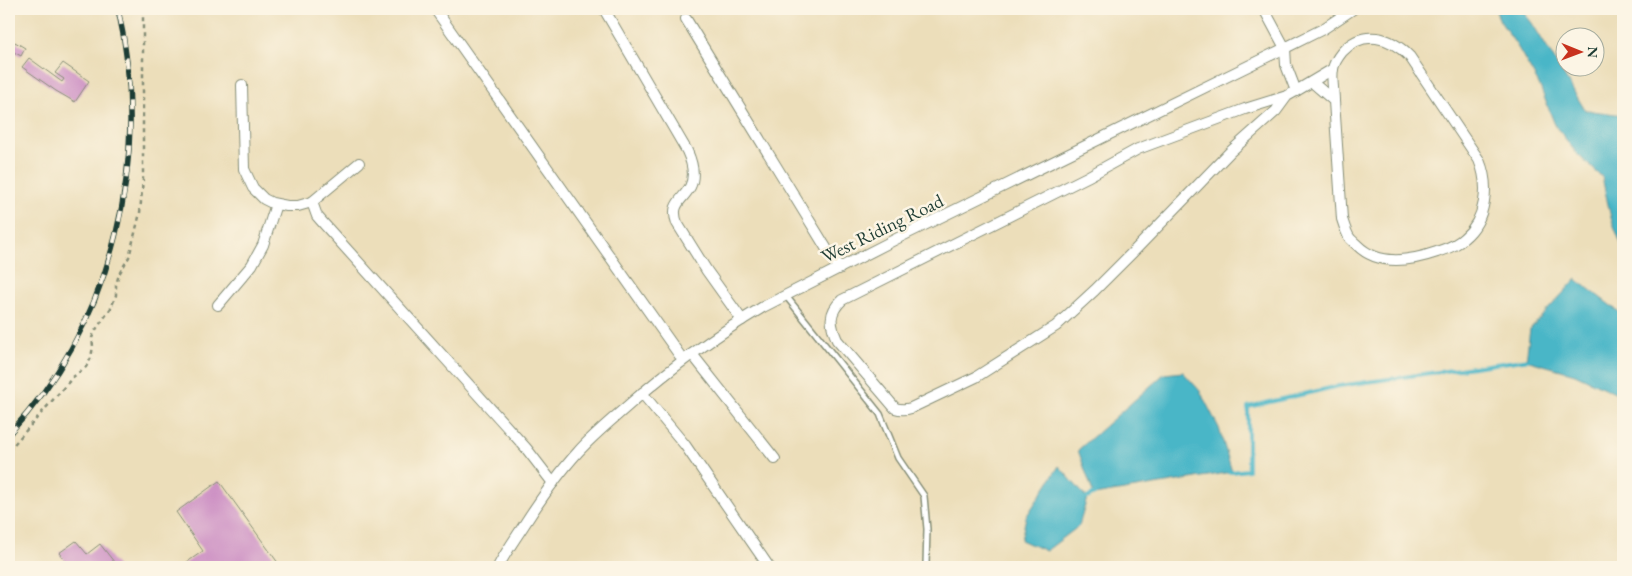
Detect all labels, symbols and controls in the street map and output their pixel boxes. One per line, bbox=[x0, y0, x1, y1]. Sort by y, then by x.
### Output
north arrow bbox=[1554, 28, 1604, 78]
text: N bbox=[1584, 46, 1602, 59]
street label: West Riding Road bbox=[817, 188, 948, 269]

